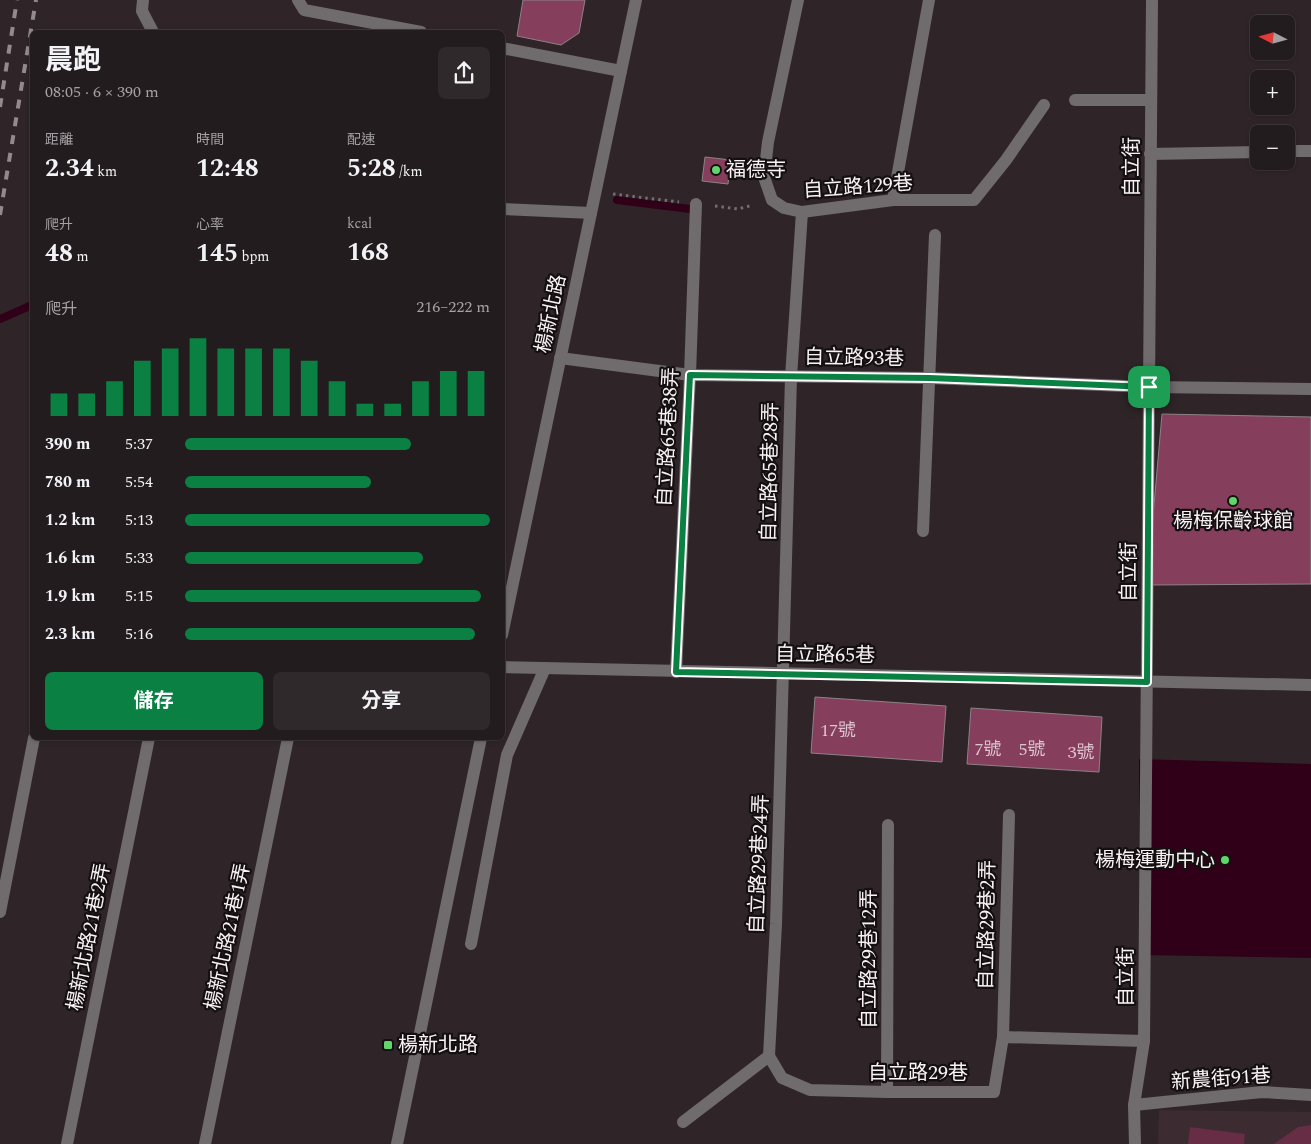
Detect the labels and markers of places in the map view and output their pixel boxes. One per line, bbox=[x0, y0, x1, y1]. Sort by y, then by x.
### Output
place label: 福德寺 bbox=[726, 155, 786, 185]
marker: 福德寺 bbox=[710, 164, 722, 176]
pin bbox=[1128, 366, 1170, 408]
marker: 楊梅保齡球館 bbox=[1227, 495, 1239, 507]
place label: 楊梅保齡球館 bbox=[1173, 506, 1293, 536]
place label: 楊梅運動中心 bbox=[1095, 845, 1215, 875]
marker: 楊梅運動中心 bbox=[1219, 854, 1231, 866]
place label: 楊新北路 bbox=[398, 1030, 478, 1060]
marker: 楊新北路 bbox=[382, 1039, 394, 1051]

